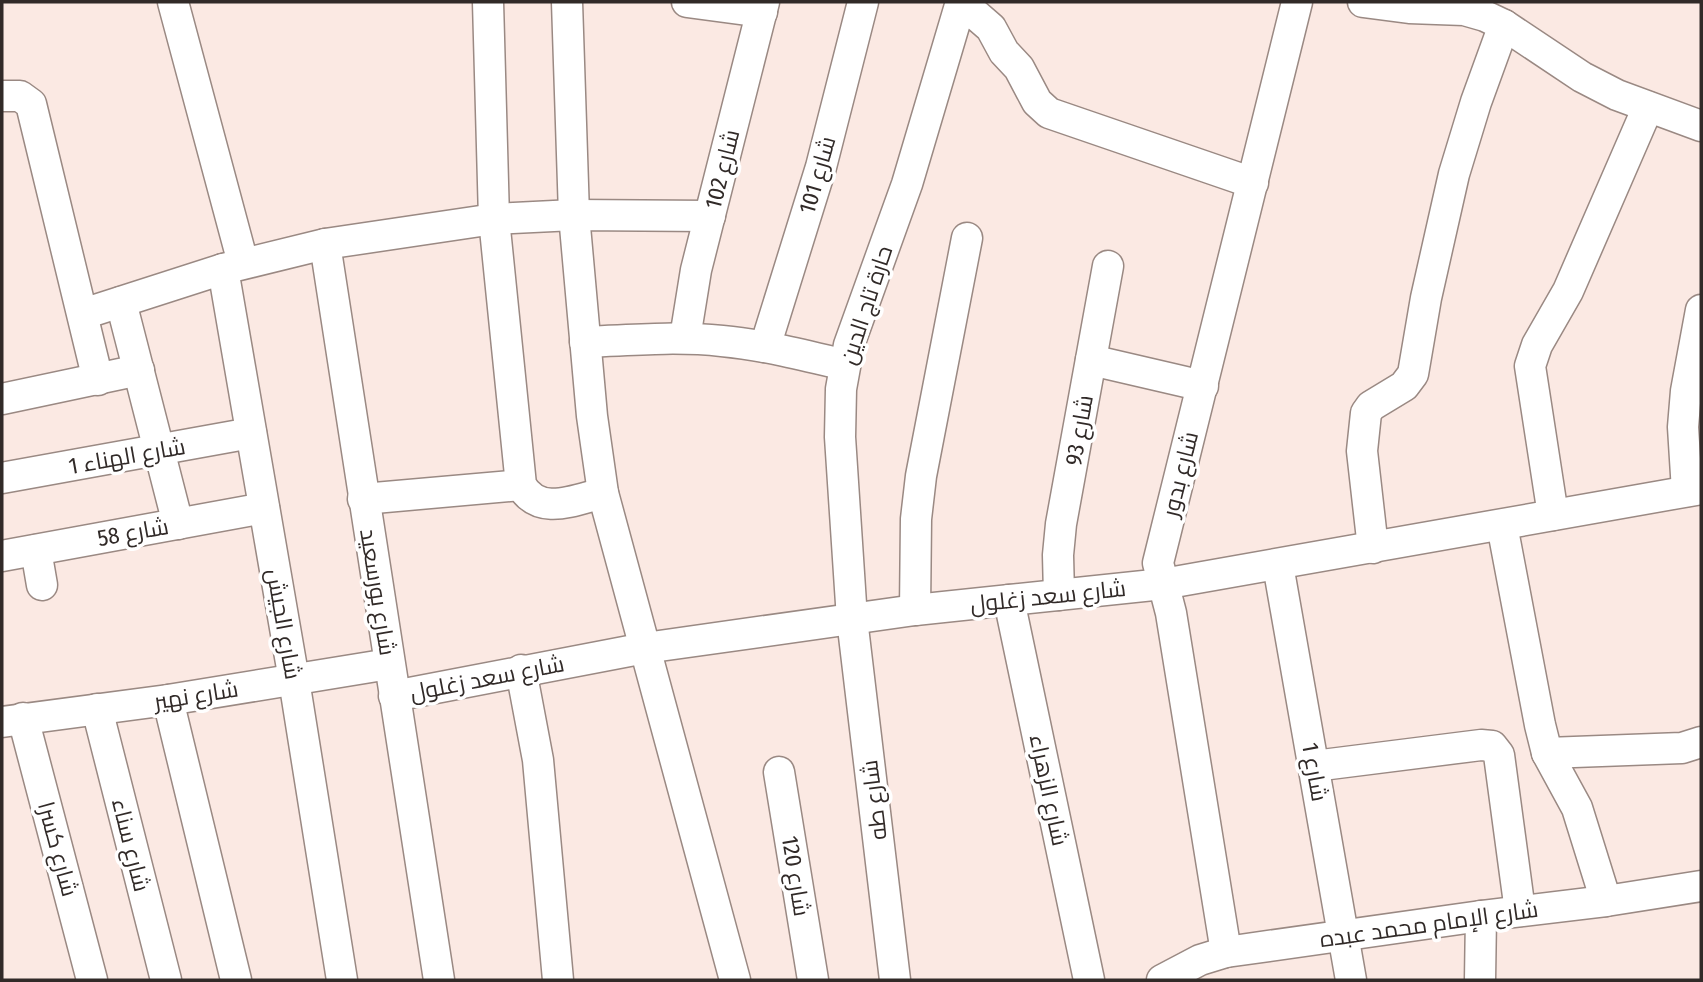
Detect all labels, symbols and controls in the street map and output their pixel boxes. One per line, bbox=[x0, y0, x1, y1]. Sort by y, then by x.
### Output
street label: شارع 102 bbox=[699, 126, 747, 212]
street label: شارع 101 bbox=[793, 133, 843, 218]
street label: حارة تاج الدين bbox=[834, 242, 900, 369]
street label: شارع 93 bbox=[1059, 393, 1101, 468]
street label: شارع بدور bbox=[1155, 428, 1206, 522]
street label: شارع الهناء 1 bbox=[66, 432, 188, 482]
street label: شارع 58 bbox=[95, 512, 171, 554]
street label: شارع بورسعيد bbox=[352, 527, 402, 658]
street label: شارع الجيش bbox=[259, 567, 307, 682]
street label: شارع سعد زغلول bbox=[969, 574, 1128, 620]
street label: شارع سعد زغلول bbox=[407, 649, 567, 709]
street label: شارع نهير bbox=[150, 675, 240, 718]
street label: شارع الزهراء bbox=[1022, 732, 1074, 849]
street label: شارع 1 bbox=[1294, 741, 1334, 804]
street label: شارع طه bbox=[855, 758, 895, 842]
street label: شارع سناء bbox=[104, 796, 156, 895]
street label: شارع كسرا bbox=[30, 799, 84, 900]
street label: شارع 120 bbox=[774, 834, 816, 919]
street label: شارع الإمام محمد عبده bbox=[1318, 895, 1540, 955]

